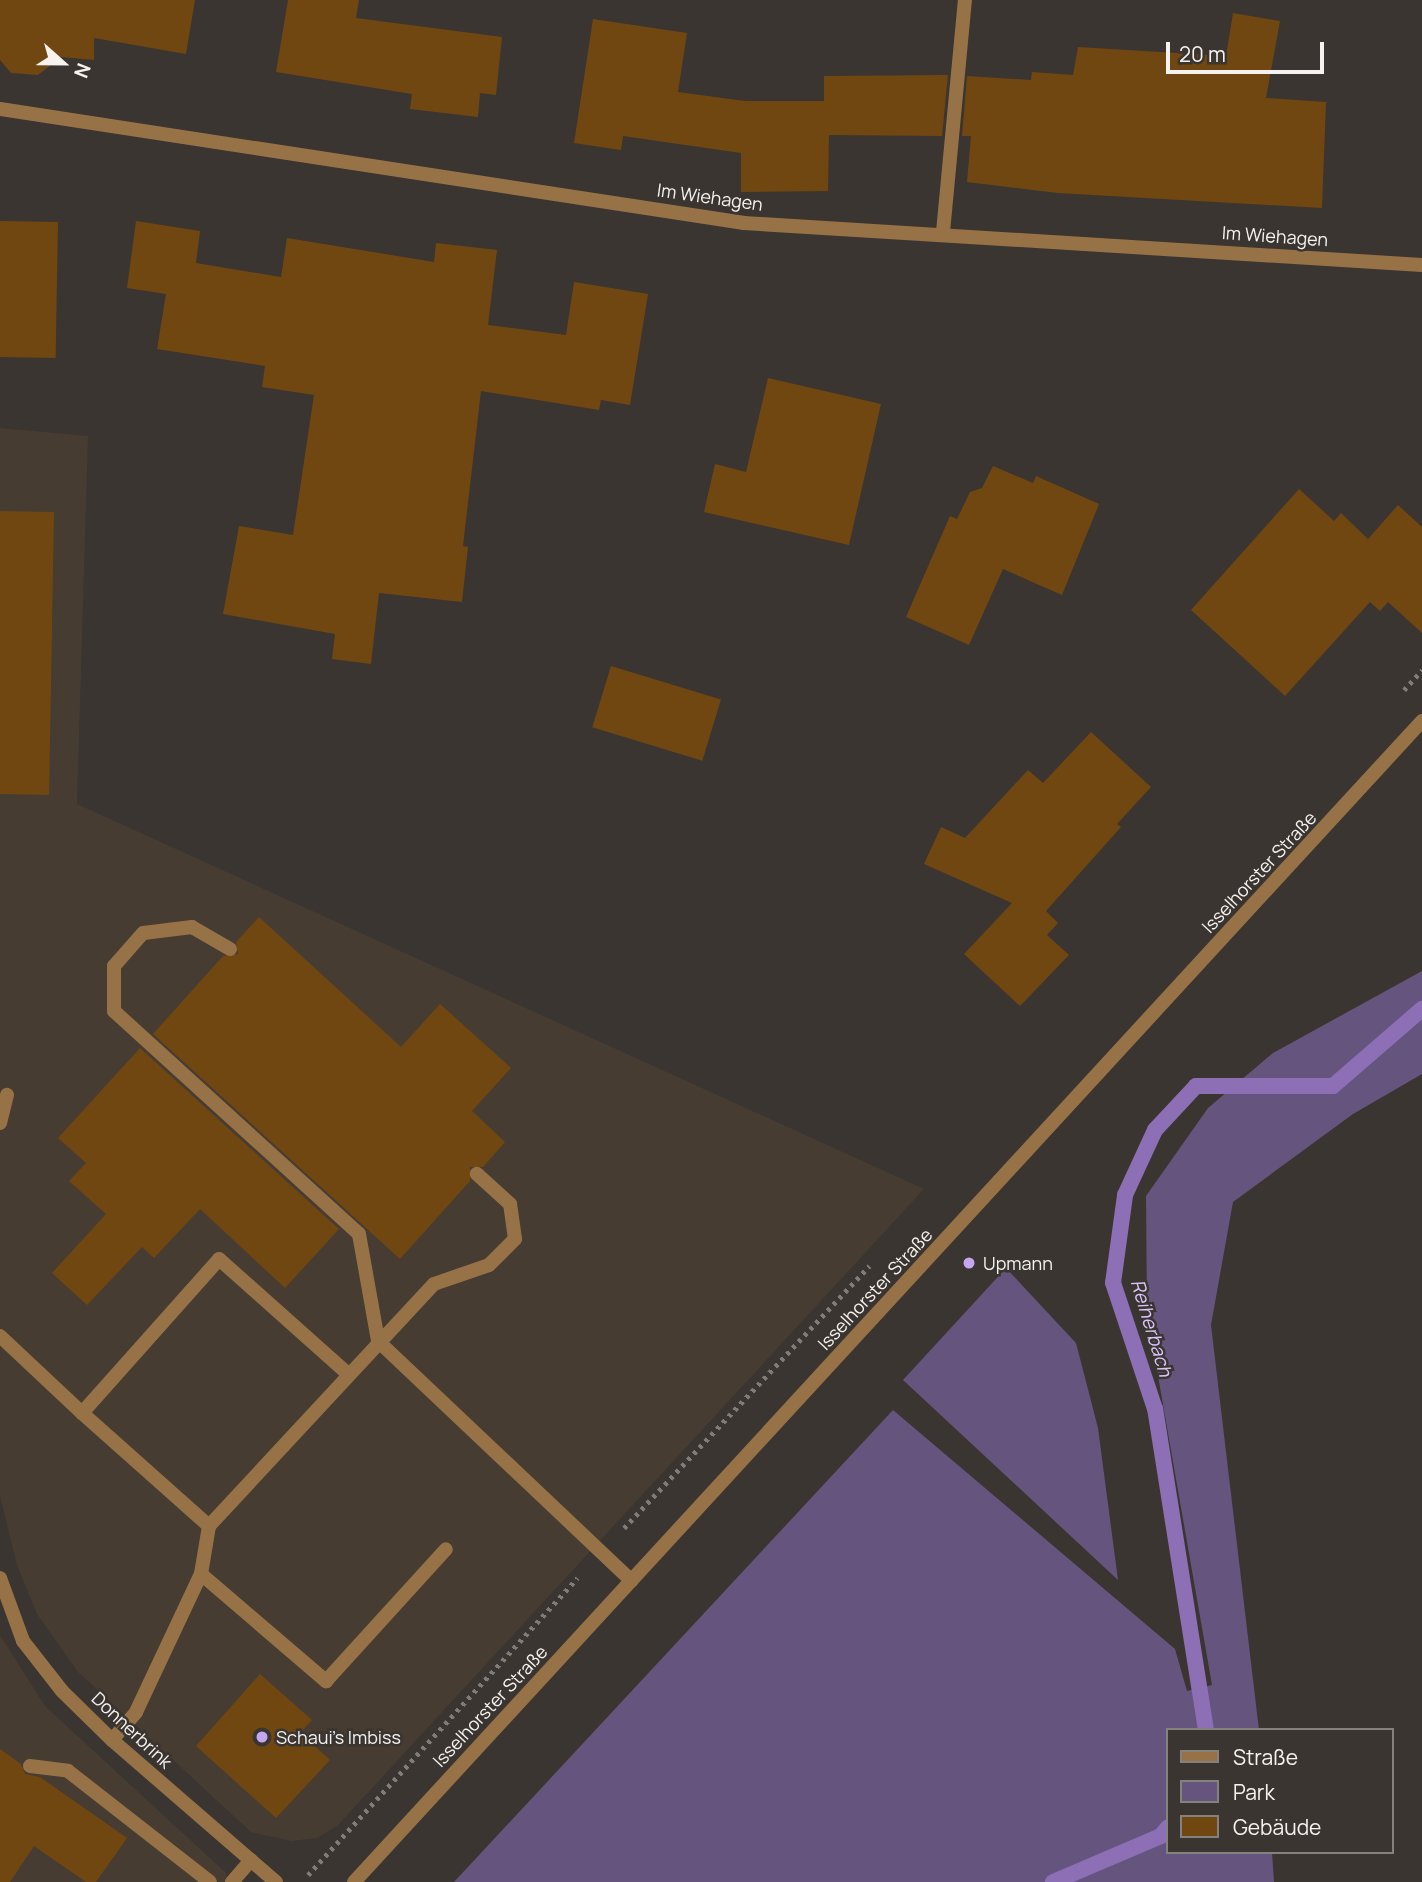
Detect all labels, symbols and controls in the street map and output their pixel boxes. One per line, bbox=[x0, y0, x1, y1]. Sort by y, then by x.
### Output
north arrow bbox=[28, 28, 98, 98]
scale bar bbox=[1170, 28, 1328, 72]
text: 20 m bbox=[1179, 40, 1226, 68]
text: N bbox=[68, 59, 97, 82]
street label: Im Wiehagen bbox=[656, 179, 764, 215]
street label: Im Wiehagen bbox=[1221, 222, 1329, 250]
street label: Isselhorster Straße bbox=[1197, 807, 1321, 937]
street label: Isselhorster Straße bbox=[813, 1224, 937, 1354]
place label: Upmann bbox=[983, 1252, 1053, 1274]
marker: Upmann bbox=[961, 1255, 977, 1271]
water label: Reiherbach bbox=[1125, 1277, 1177, 1379]
street label: Isselhorster Straße bbox=[428, 1641, 552, 1771]
street label: Donnerbrink bbox=[87, 1687, 177, 1773]
place label: Schaui's Imbiss bbox=[276, 1726, 401, 1748]
legend bbox=[1166, 1728, 1394, 1854]
marker: Schaui's Imbiss bbox=[254, 1729, 270, 1745]
text: Straße bbox=[1233, 1743, 1298, 1771]
text: Park bbox=[1233, 1778, 1275, 1806]
text: Gebäude bbox=[1233, 1813, 1321, 1841]

